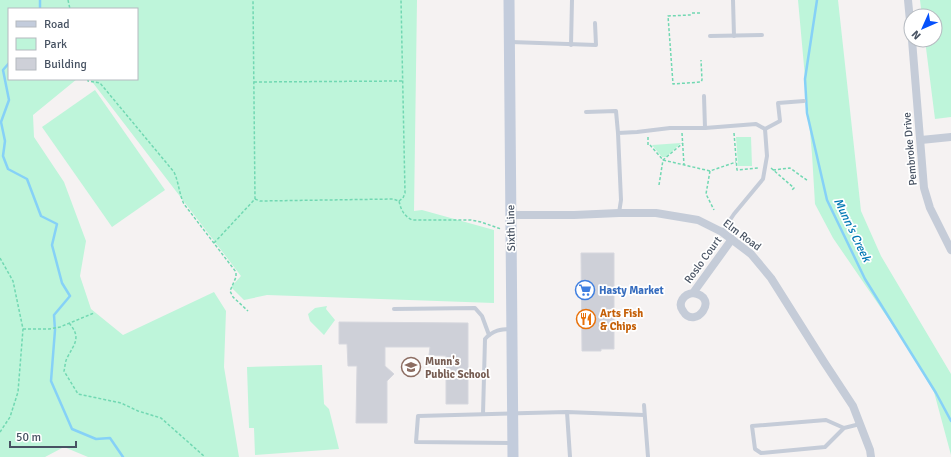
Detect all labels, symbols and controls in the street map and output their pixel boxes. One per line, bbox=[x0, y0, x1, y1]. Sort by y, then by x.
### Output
legend bbox=[8, 8, 138, 80]
north arrow bbox=[903, 8, 943, 48]
text: Road bbox=[44, 17, 70, 32]
text: N bbox=[909, 27, 924, 42]
text: Park bbox=[44, 37, 67, 52]
text: Building bbox=[44, 57, 87, 72]
street label: Pembroke Drive bbox=[900, 112, 920, 186]
water label: Munn's Creek bbox=[830, 196, 874, 265]
street label: Sixth Line bbox=[504, 205, 518, 251]
street label: Elm Road bbox=[720, 217, 764, 254]
street label: Roslo Court bbox=[682, 234, 724, 286]
supermarket icon: Hasty Market bbox=[574, 279, 596, 301]
place label: Hasty Market bbox=[599, 284, 664, 297]
place label: Arts Fish & Chips bbox=[600, 307, 643, 333]
restaurant icon: Arts Fish & Chips bbox=[575, 308, 597, 330]
place label: Munn's Public School bbox=[425, 355, 490, 381]
school or university icon: Munn's Public School bbox=[400, 356, 422, 378]
scale bar bbox=[10, 423, 76, 449]
text: 50 m bbox=[16, 430, 41, 445]

